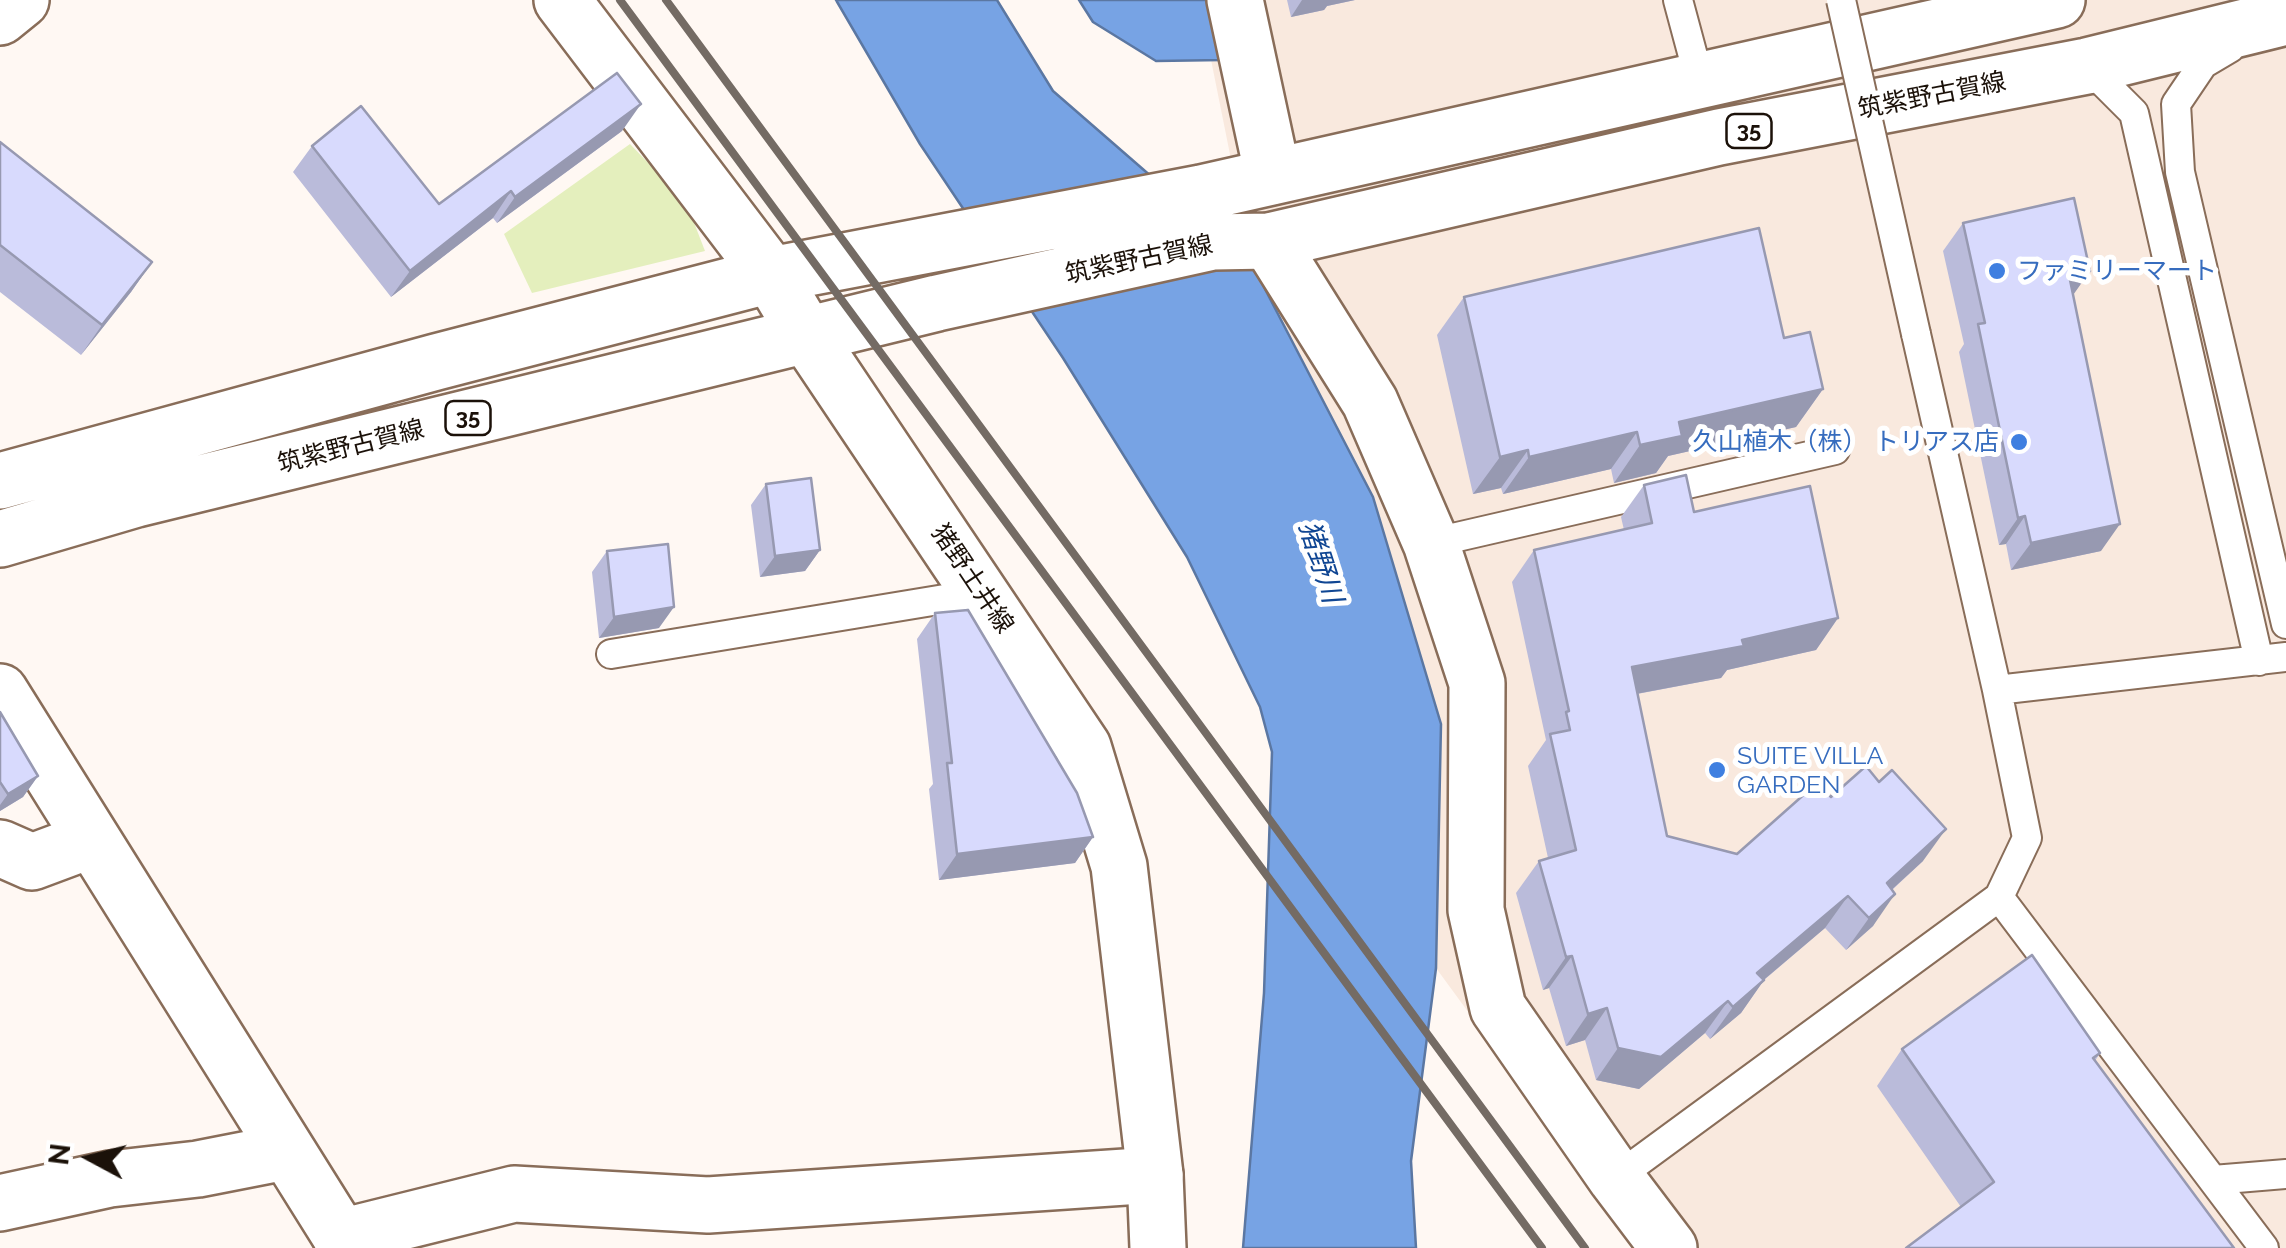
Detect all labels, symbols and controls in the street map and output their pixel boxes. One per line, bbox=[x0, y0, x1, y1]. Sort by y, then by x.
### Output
street label: 筑紫野古賀線 bbox=[1856, 67, 2008, 125]
road number: 35 bbox=[1726, 114, 1772, 148]
street label: 筑紫野古賀線 bbox=[1063, 230, 1215, 290]
place label: ファミリーマート bbox=[2017, 256, 2217, 286]
marker: ファミリーマート bbox=[1986, 260, 2008, 282]
road number: 35 bbox=[446, 401, 490, 435]
street label: 筑紫野古賀線 bbox=[275, 414, 427, 480]
place label: 久山植木（株） トリアス店 bbox=[1693, 427, 1999, 457]
marker: 久山植木（株） トリアス店 bbox=[2008, 431, 2030, 453]
water label: 猪野川 bbox=[1291, 517, 1349, 607]
street label: 猪野土井線 bbox=[925, 519, 1019, 639]
place label: SUITE VILLA GARDEN bbox=[1737, 741, 1883, 800]
marker: SUITE VILLA GARDEN bbox=[1706, 759, 1728, 781]
north arrow bbox=[40, 1108, 140, 1208]
text: N bbox=[42, 1142, 77, 1167]

